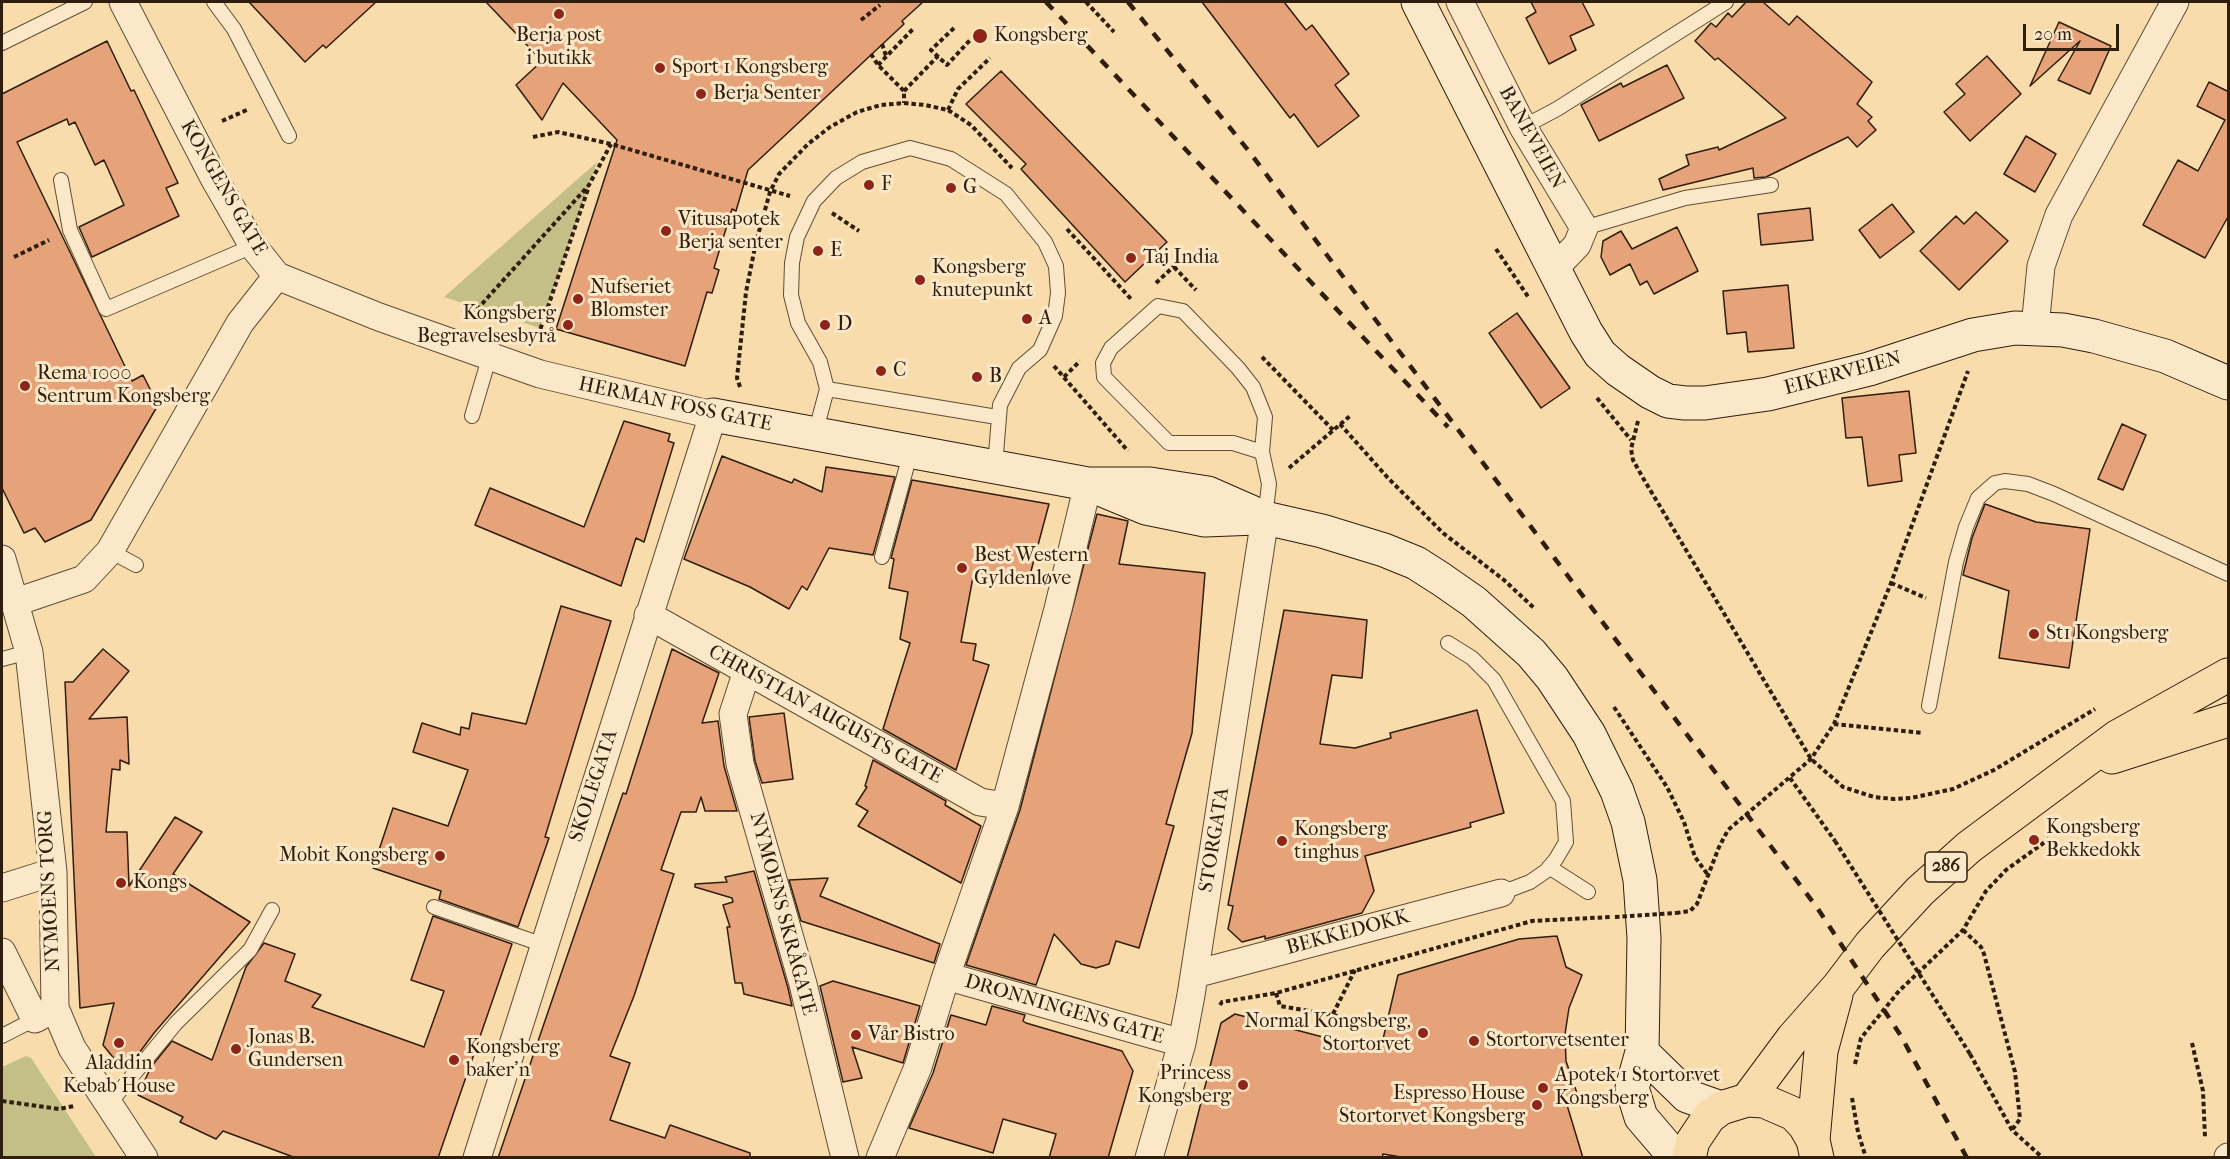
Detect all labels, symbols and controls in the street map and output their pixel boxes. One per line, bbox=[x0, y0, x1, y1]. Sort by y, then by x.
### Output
marker: Berja post i butikk bbox=[552, 7, 566, 21]
scale bar bbox=[2026, 12, 2122, 50]
place label: Berja post i butikk bbox=[516, 24, 602, 71]
place label: Kongsberg bbox=[994, 24, 1087, 48]
text: 20 m bbox=[2034, 24, 2072, 45]
marker: Kongsberg bbox=[971, 27, 989, 45]
place label: Sport 1 Kongsberg bbox=[672, 56, 828, 80]
marker: Sport 1 Kongsberg bbox=[653, 61, 667, 75]
place label: Berja Senter bbox=[713, 82, 821, 106]
street label: BANEVEIEN bbox=[1493, 82, 1569, 194]
marker: Berja Senter bbox=[694, 87, 708, 101]
street label: KONGENS GATE bbox=[174, 116, 272, 260]
place label: F bbox=[881, 173, 892, 197]
place label: G bbox=[963, 176, 977, 200]
marker: F bbox=[862, 178, 876, 192]
marker: G bbox=[944, 181, 958, 195]
place label: Vitusapotek Berja senter bbox=[678, 208, 783, 255]
marker: Vitusapotek Berja senter bbox=[659, 224, 673, 238]
place label: E bbox=[830, 239, 842, 263]
marker: E bbox=[811, 244, 825, 258]
place label: Taj India bbox=[1143, 246, 1219, 270]
marker: Taj India bbox=[1124, 251, 1138, 265]
place label: Kongsberg knutepunkt bbox=[932, 256, 1033, 303]
marker: Kongsberg knutepunkt bbox=[913, 273, 927, 287]
place label: Nufseriet Blomster bbox=[590, 276, 671, 323]
marker: Nufseriet Blomster bbox=[571, 292, 585, 306]
place label: Kongsberg Begravelsesbyrå bbox=[417, 302, 556, 349]
place label: A bbox=[1039, 307, 1052, 331]
marker: A bbox=[1020, 312, 1034, 326]
place label: D bbox=[837, 313, 852, 337]
marker: Kongsberg Begravelsesbyrå bbox=[561, 318, 575, 332]
marker: D bbox=[818, 318, 832, 332]
street label: EIKERVEIEN bbox=[1782, 347, 1904, 401]
place label: C bbox=[893, 359, 906, 383]
place label: Rema 1000 Sentrum Kongsberg bbox=[37, 362, 210, 409]
marker: C bbox=[874, 364, 888, 378]
place label: B bbox=[989, 365, 1002, 389]
marker: B bbox=[970, 370, 984, 384]
street label: HERMAN FOSS GATE bbox=[576, 373, 774, 437]
marker: Rema 1000 Sentrum Kongsberg bbox=[18, 379, 32, 393]
place label: Best Western Gyldenløve bbox=[974, 544, 1088, 591]
marker: Best Western Gyldenløve bbox=[955, 561, 969, 575]
place label: St1 Kongsberg bbox=[2046, 622, 2168, 646]
marker: St1 Kongsberg bbox=[2027, 627, 2041, 641]
street label: CHRISTIAN AUGUSTS GATE bbox=[704, 641, 946, 789]
street label: SKOLEGATA bbox=[565, 727, 623, 845]
street label: STORGATA bbox=[1195, 786, 1235, 894]
street label: NYMOENS TORG bbox=[34, 809, 66, 973]
street label: NYMOENS SKRÅGATE bbox=[743, 810, 821, 1018]
place label: Kongsberg Bekkedokk bbox=[2046, 816, 2141, 863]
place label: Kongsberg tinghus bbox=[1294, 818, 1387, 865]
marker: Kongsberg Bekkedokk bbox=[2027, 833, 2041, 847]
marker: Kongsberg tinghus bbox=[1275, 834, 1289, 848]
place label: Mobit Kongsberg bbox=[279, 844, 428, 868]
marker: Mobit Kongsberg bbox=[433, 849, 447, 863]
road number: 286 bbox=[1925, 852, 1967, 882]
place label: Kongs bbox=[133, 871, 187, 895]
marker: Kongs bbox=[114, 876, 128, 890]
street label: BEKKEDOKK bbox=[1284, 905, 1412, 961]
street label: DRONNINGENS GATE bbox=[962, 970, 1166, 1050]
place label: Normal Kongsberg, Stortorvet bbox=[1244, 1010, 1411, 1057]
place label: Vår Bistro bbox=[868, 1023, 955, 1047]
place label: Jonas B. Gundersen bbox=[248, 1026, 343, 1073]
marker: Normal Kongsberg, Stortorvet bbox=[1416, 1026, 1430, 1040]
marker: Vår Bistro bbox=[849, 1028, 863, 1042]
place label: Stortorvetsenter bbox=[1486, 1029, 1629, 1053]
marker: Stortorvetsenter bbox=[1467, 1034, 1481, 1048]
marker: Aladdin Kebab House bbox=[112, 1036, 126, 1050]
place label: Kongsberg baker'n bbox=[466, 1036, 559, 1083]
marker: Jonas B. Gundersen bbox=[229, 1042, 243, 1056]
place label: Aladdin Kebab House bbox=[63, 1052, 175, 1099]
marker: Kongsberg baker'n bbox=[447, 1053, 461, 1067]
place label: Princess Kongsberg bbox=[1138, 1062, 1231, 1109]
place label: Apotek 1 Stortorvet Kongsberg bbox=[1555, 1064, 1720, 1111]
marker: Princess Kongsberg bbox=[1236, 1078, 1250, 1092]
marker: Apotek 1 Stortorvet Kongsberg bbox=[1536, 1081, 1550, 1095]
place label: Espresso House Stortorvet Kongsberg bbox=[1339, 1082, 1525, 1129]
marker: Espresso House Stortorvet Kongsberg bbox=[1530, 1098, 1544, 1112]

